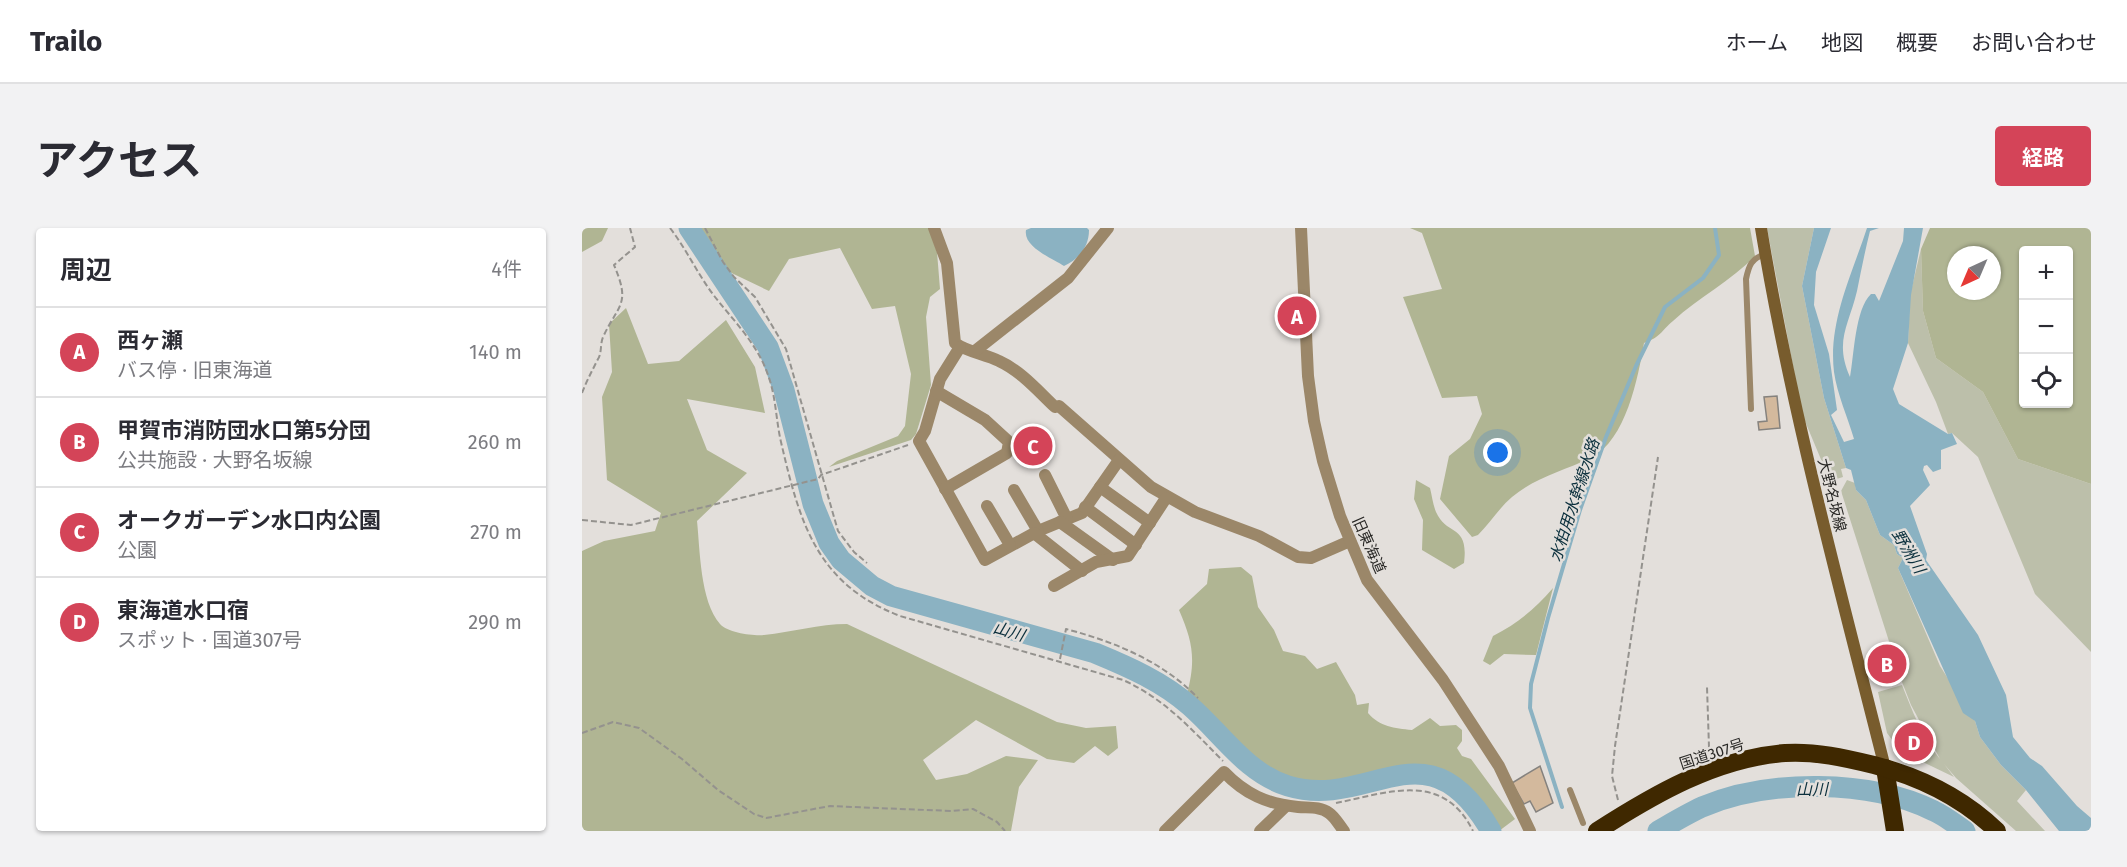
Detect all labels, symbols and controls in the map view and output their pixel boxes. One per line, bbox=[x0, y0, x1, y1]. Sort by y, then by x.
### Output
text: Trailo bbox=[30, 25, 102, 58]
text: ホーム bbox=[1726, 30, 1788, 56]
text: 地図 bbox=[1821, 30, 1863, 56]
text: 概要 bbox=[1896, 30, 1938, 56]
text: お問い合わせ bbox=[1971, 30, 2097, 56]
button: 経路 bbox=[1995, 126, 2091, 186]
text: アクセス bbox=[36, 136, 202, 186]
north arrow bbox=[1947, 246, 2001, 300]
map controls bbox=[2019, 246, 2073, 408]
button: + bbox=[2019, 246, 2073, 300]
text: 周辺 bbox=[60, 255, 112, 286]
text: 4件 bbox=[491, 257, 522, 281]
pin: A bbox=[1278, 294, 1316, 338]
button: − bbox=[2019, 300, 2073, 354]
text: 西ヶ瀬 bbox=[117, 327, 183, 354]
text: A bbox=[74, 340, 85, 364]
text: 140 m bbox=[469, 340, 522, 364]
button: locate bbox=[2019, 354, 2073, 408]
text: バス停 · 旧東海道 bbox=[117, 358, 272, 382]
text: 甲賀市消防団水口第5分団 bbox=[117, 417, 371, 444]
pin: C bbox=[1014, 424, 1052, 468]
text: B bbox=[73, 430, 86, 454]
text: 260 m bbox=[468, 430, 522, 454]
water label: 水柏用水幹線水路 bbox=[1546, 434, 1604, 564]
your location bbox=[1483, 438, 1512, 467]
text: 公共施設 · 大野名坂線 bbox=[117, 448, 312, 472]
street label: 大野名坂線 bbox=[1814, 456, 1850, 534]
text: オークガーデン水口内公園 bbox=[117, 507, 381, 534]
street label: 旧東海道 bbox=[1349, 514, 1389, 576]
text: C bbox=[74, 520, 85, 544]
text: 270 m bbox=[470, 520, 522, 544]
water label: 野洲川 bbox=[1888, 526, 1930, 578]
text: 公園 bbox=[117, 538, 157, 562]
text: 東海道水口宿 bbox=[117, 597, 249, 624]
text: D bbox=[73, 610, 86, 634]
text: 290 m bbox=[468, 610, 522, 634]
water label: 山川 bbox=[991, 618, 1029, 646]
text: スポット · 国道307号 bbox=[117, 628, 302, 652]
pin: B bbox=[1868, 642, 1906, 686]
pin: D bbox=[1894, 720, 1934, 764]
street label: 国道307号 bbox=[1677, 735, 1747, 773]
water label: 山川 bbox=[1796, 780, 1830, 799]

